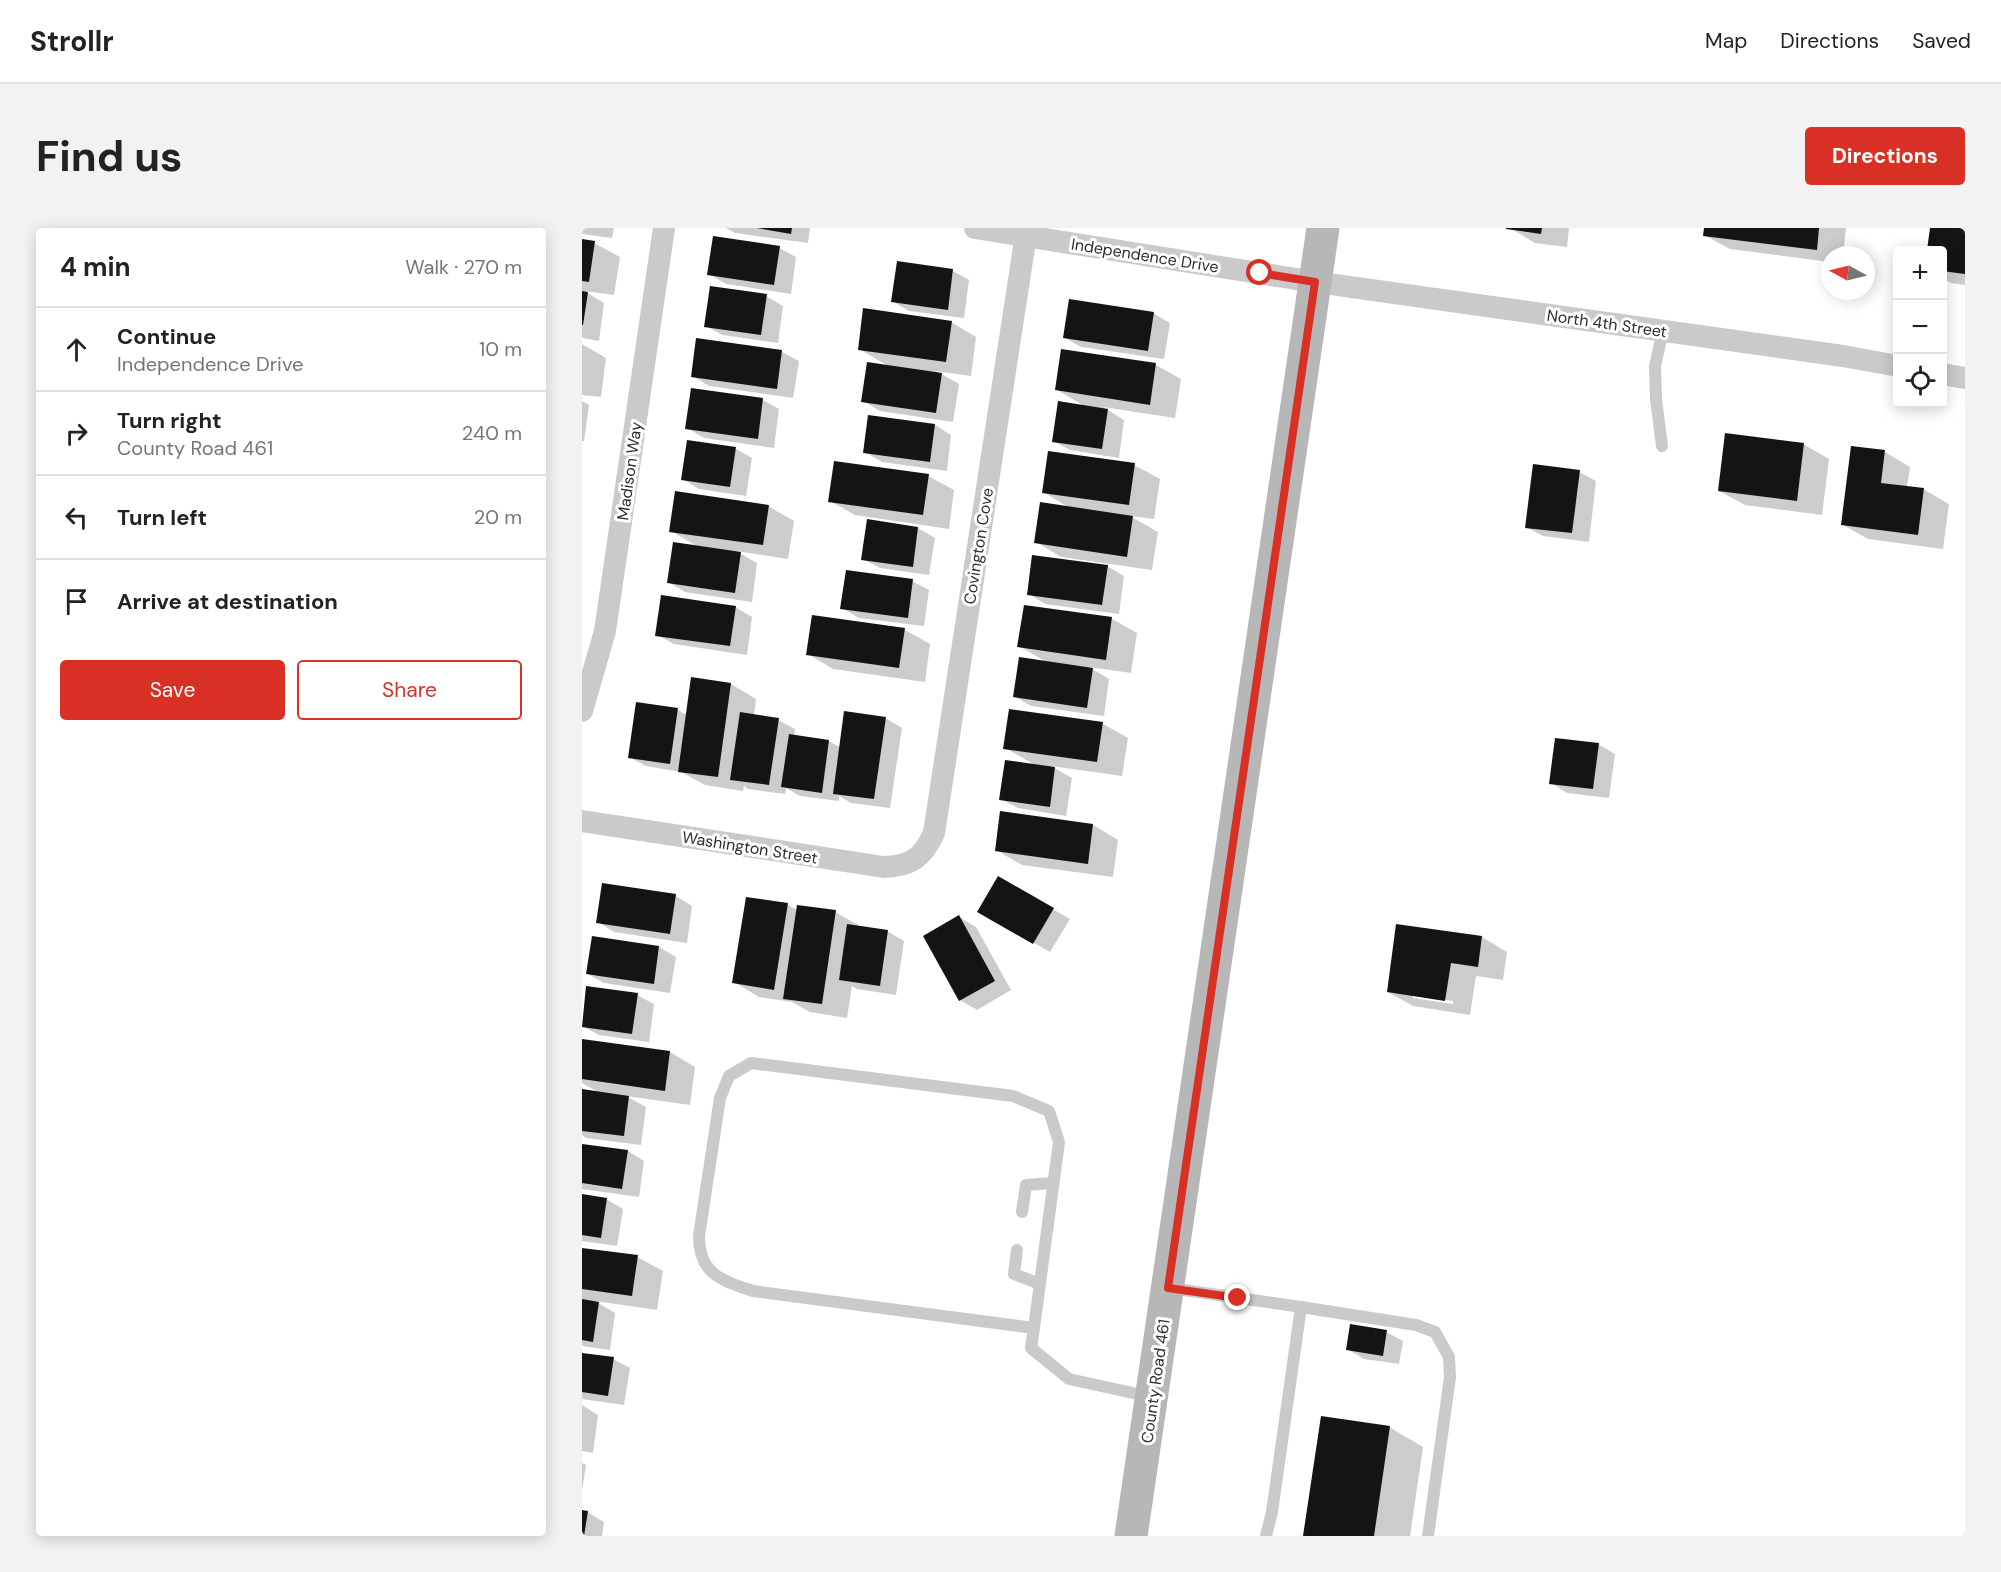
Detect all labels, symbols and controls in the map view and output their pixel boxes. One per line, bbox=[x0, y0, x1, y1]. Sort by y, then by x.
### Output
text: Strollr bbox=[30, 23, 114, 60]
text: Map bbox=[1705, 27, 1747, 55]
text: Directions bbox=[1780, 27, 1879, 55]
text: Saved bbox=[1912, 27, 1971, 55]
button: Directions bbox=[1805, 127, 1965, 185]
text: Find us bbox=[36, 129, 182, 184]
street label: Independence Drive bbox=[1070, 233, 1220, 278]
north arrow bbox=[1821, 246, 1875, 300]
map controls bbox=[1893, 246, 1947, 408]
button: + bbox=[1893, 246, 1947, 300]
text: 4 min bbox=[60, 250, 131, 284]
text: Walk · 270 m bbox=[405, 254, 522, 280]
route start bbox=[1246, 259, 1272, 285]
button: − bbox=[1893, 300, 1947, 354]
street label: North 4th Street bbox=[1546, 305, 1668, 342]
text: Continue bbox=[117, 322, 216, 351]
icon: ahead bbox=[60, 333, 93, 366]
text: 10 m bbox=[479, 336, 522, 362]
text: Independence Drive bbox=[117, 351, 303, 377]
button: locate bbox=[1893, 354, 1947, 408]
text: Turn right bbox=[117, 406, 222, 435]
icon: right bbox=[60, 417, 93, 450]
text: 240 m bbox=[462, 420, 522, 446]
street label: Madison Way bbox=[612, 420, 647, 522]
text: County Road 461 bbox=[117, 435, 273, 461]
street label: Covington Cove bbox=[959, 486, 998, 606]
icon: left bbox=[60, 501, 93, 534]
text: Turn left bbox=[117, 503, 207, 532]
text: 20 m bbox=[474, 504, 522, 530]
icon: arrive bbox=[60, 585, 93, 618]
text: Arrive at destination bbox=[117, 587, 338, 616]
button: Save bbox=[60, 660, 285, 720]
button: Share bbox=[297, 660, 522, 720]
street label: Washington Street bbox=[681, 826, 819, 869]
route end bbox=[1224, 1284, 1250, 1310]
street label: County Road 461 bbox=[1136, 1318, 1175, 1444]

